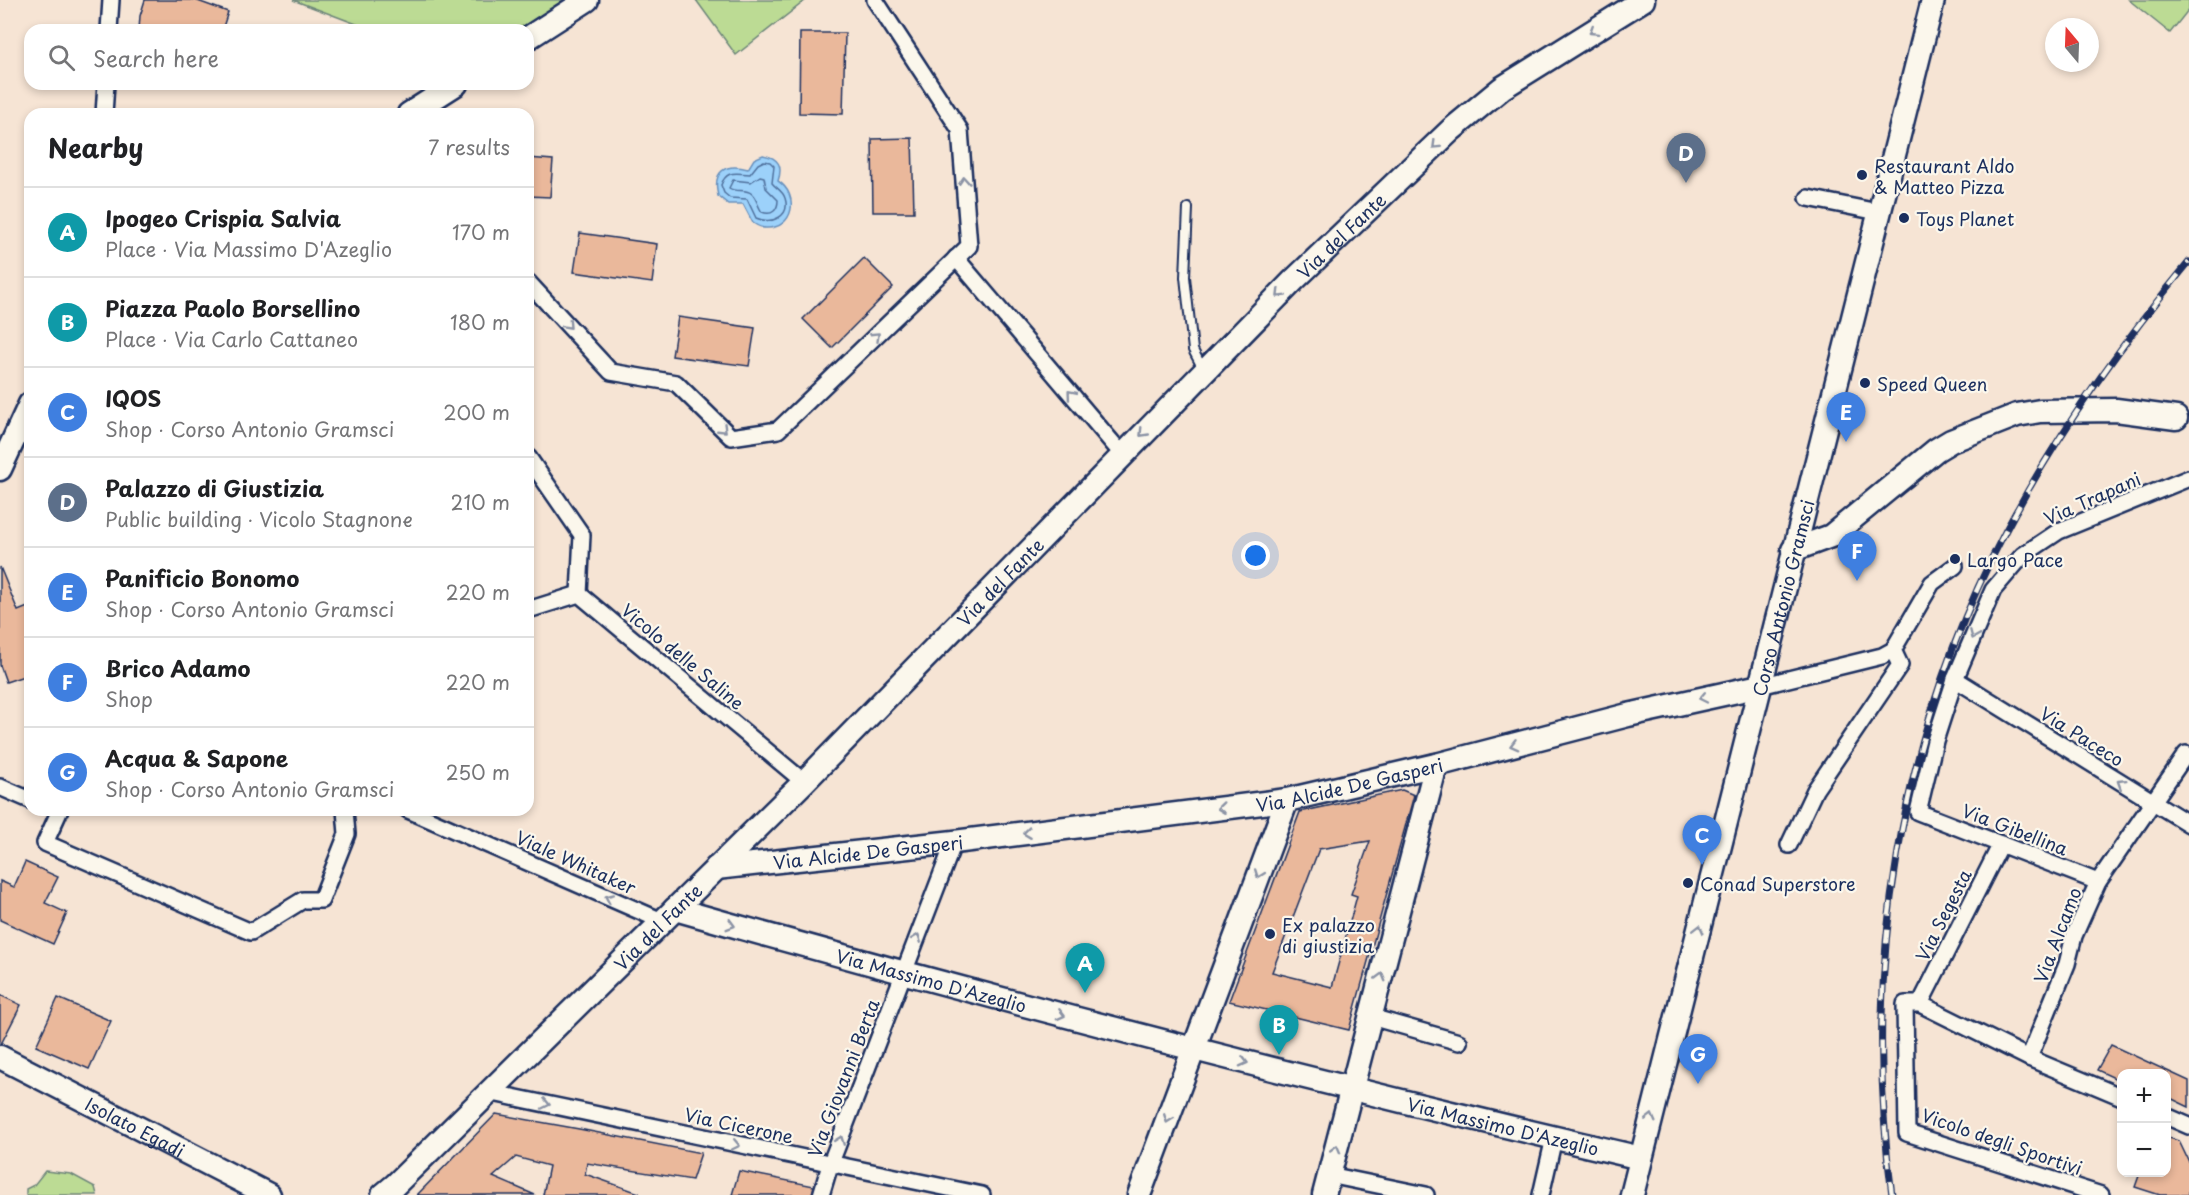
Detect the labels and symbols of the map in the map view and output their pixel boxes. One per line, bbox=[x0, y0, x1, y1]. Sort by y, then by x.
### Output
north arrow bbox=[2045, 18, 2099, 72]
one-way arrow bbox=[1589, 24, 1600, 35]
pin: D bbox=[1666, 134, 1706, 183]
one-way arrow bbox=[1432, 138, 1442, 149]
place label: Restaurant Aldo & Matteo Pizza bbox=[1874, 152, 2015, 200]
marker: Restaurant Aldo & Matteo Pizza bbox=[1855, 168, 1869, 182]
one-way arrow bbox=[958, 176, 971, 185]
street label: Via del Fante bbox=[1290, 186, 1392, 285]
place label: Toys Planet bbox=[1916, 205, 2014, 232]
marker: Toys Planet bbox=[1897, 211, 1911, 225]
one-way arrow bbox=[1276, 287, 1287, 298]
one-way arrow bbox=[561, 319, 572, 329]
one-way arrow bbox=[869, 332, 879, 343]
place label: Speed Queen bbox=[1877, 370, 1988, 397]
marker: Speed Queen bbox=[1858, 376, 1872, 390]
one-way arrow bbox=[1067, 390, 1078, 401]
pin: E bbox=[1826, 392, 1866, 442]
one-way arrow bbox=[716, 422, 726, 433]
one-way arrow bbox=[1139, 427, 1150, 437]
street label: Via Trapani bbox=[2039, 465, 2145, 531]
street label: Corso Antonio Gramsci bbox=[1745, 497, 1820, 699]
street label: Via del Fante bbox=[950, 531, 1049, 632]
pin: F bbox=[1838, 532, 1876, 581]
your location bbox=[1241, 541, 1270, 570]
place label: Largo Pace bbox=[1967, 546, 2063, 573]
marker: Largo Pace bbox=[1948, 552, 1962, 566]
street label: Vicolo delle Saline bbox=[616, 596, 750, 716]
one-way arrow bbox=[1969, 628, 1981, 639]
one-way arrow bbox=[1698, 691, 1708, 704]
street label: Via Paceco bbox=[2035, 699, 2129, 773]
one-way arrow bbox=[1509, 737, 1519, 750]
street label: Via Alcide De Gasperi bbox=[1254, 750, 1446, 817]
one-way arrow bbox=[2117, 778, 2127, 790]
street label: Via Gibellina bbox=[1958, 796, 2072, 862]
one-way arrow bbox=[1216, 801, 1225, 814]
pin: C bbox=[1682, 816, 1722, 865]
street label: Viale Whitaker bbox=[511, 823, 641, 901]
one-way arrow bbox=[1023, 826, 1032, 838]
street label: Via Alcide De Gasperi bbox=[772, 827, 965, 875]
street label: Via Segesta bbox=[1908, 863, 1978, 966]
one-way arrow bbox=[1254, 868, 1266, 879]
place label: Conad Superstore bbox=[1700, 870, 1856, 897]
marker: Conad Superstore bbox=[1681, 876, 1695, 890]
street label: Via del Fante bbox=[607, 877, 708, 976]
street label: Via Alcamo bbox=[2026, 883, 2088, 987]
one-way arrow bbox=[604, 893, 615, 905]
place label: Ex palazzo di giustizia bbox=[1282, 911, 1375, 959]
one-way arrow bbox=[725, 918, 736, 930]
one-way arrow bbox=[1692, 924, 1705, 934]
marker: Ex palazzo di giustizia bbox=[1263, 927, 1277, 941]
one-way arrow bbox=[910, 933, 922, 944]
street label: Via Massimo D'Azeglio bbox=[833, 941, 1030, 1018]
pin: A bbox=[1066, 944, 1104, 993]
one-way arrow bbox=[1374, 973, 1386, 983]
street label: Via Giovanni Berta bbox=[800, 994, 886, 1161]
pin: B bbox=[1260, 1006, 1298, 1055]
one-way arrow bbox=[1056, 1007, 1066, 1020]
pin: G bbox=[1678, 1034, 1718, 1084]
one-way arrow bbox=[1238, 1054, 1248, 1067]
street label: Via Massimo D'Azeglio bbox=[1404, 1089, 1602, 1161]
street label: Isolato Egadi bbox=[81, 1090, 190, 1163]
one-way arrow bbox=[540, 1097, 550, 1110]
street label: Via Cicerone bbox=[682, 1100, 796, 1150]
street label: Vicolo degli Sportivi bbox=[1918, 1101, 2086, 1181]
one-way arrow bbox=[1163, 1113, 1175, 1124]
one-way arrow bbox=[1644, 1113, 1657, 1123]
one-way arrow bbox=[832, 1135, 845, 1146]
one-way arrow bbox=[731, 1138, 741, 1151]
one-way arrow bbox=[1329, 1144, 1341, 1155]

